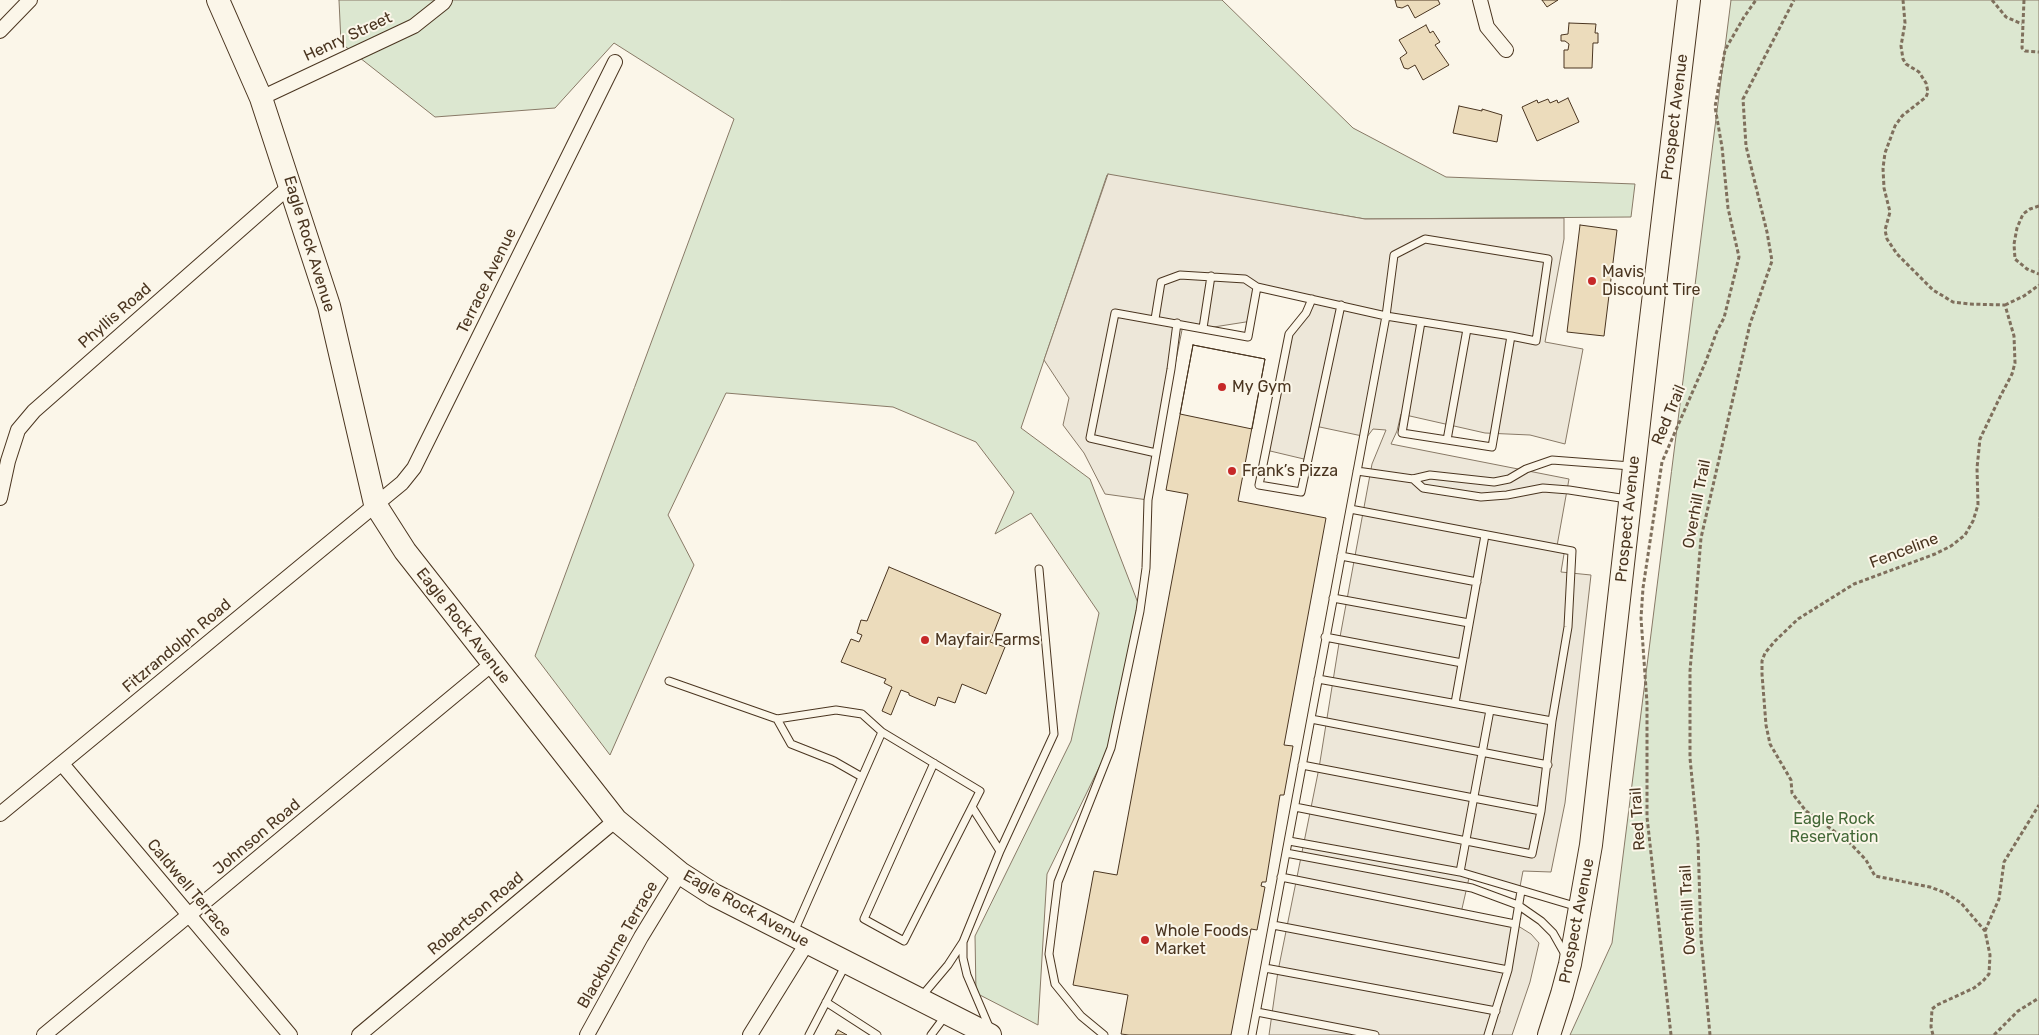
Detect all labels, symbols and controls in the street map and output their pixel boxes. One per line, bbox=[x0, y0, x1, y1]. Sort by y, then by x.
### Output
street label: Henry Street bbox=[301, 8, 395, 66]
street label: Prospect Avenue bbox=[1658, 53, 1692, 181]
street label: Eagle Rock Avenue bbox=[279, 174, 339, 314]
street label: Terrace Avenue bbox=[453, 225, 521, 337]
place label: Mavis Discount Tire bbox=[1602, 262, 1700, 300]
marker: Mavis Discount Tire bbox=[1586, 275, 1598, 287]
street label: Phyllis Road bbox=[75, 279, 155, 353]
place label: My Gym bbox=[1232, 377, 1291, 397]
marker: My Gym bbox=[1216, 381, 1228, 393]
street label: Red Trail bbox=[1648, 382, 1690, 448]
street label: Prospect Avenue bbox=[1612, 455, 1644, 583]
street label: Overhill Trail bbox=[1679, 458, 1715, 550]
place label: Frank’s Pizza bbox=[1242, 461, 1338, 481]
marker: Frank’s Pizza bbox=[1226, 465, 1238, 477]
street label: Fenceline bbox=[1867, 529, 1941, 573]
street label: Eagle Rock Avenue bbox=[412, 564, 514, 688]
street label: Fitzrandolph Road bbox=[119, 595, 235, 697]
place label: Mayfair Farms bbox=[935, 630, 1040, 650]
marker: Mayfair Farms bbox=[919, 634, 931, 646]
street label: Red Trail bbox=[1626, 787, 1650, 851]
street label: Johnson Road bbox=[210, 795, 304, 879]
park label: Eagle Rock Reservation bbox=[1790, 809, 1878, 847]
street label: Caldwell Terrace bbox=[143, 835, 235, 941]
street label: Prospect Avenue bbox=[1555, 857, 1599, 985]
street label: Overhill Trail bbox=[1676, 864, 1700, 956]
street label: Eagle Rock Avenue bbox=[679, 866, 813, 952]
street label: Robertson Road bbox=[424, 868, 528, 960]
street label: Blackburne Terrace bbox=[574, 878, 662, 1012]
place label: Whole Foods Market bbox=[1155, 921, 1249, 959]
marker: Whole Foods Market bbox=[1139, 934, 1151, 946]

